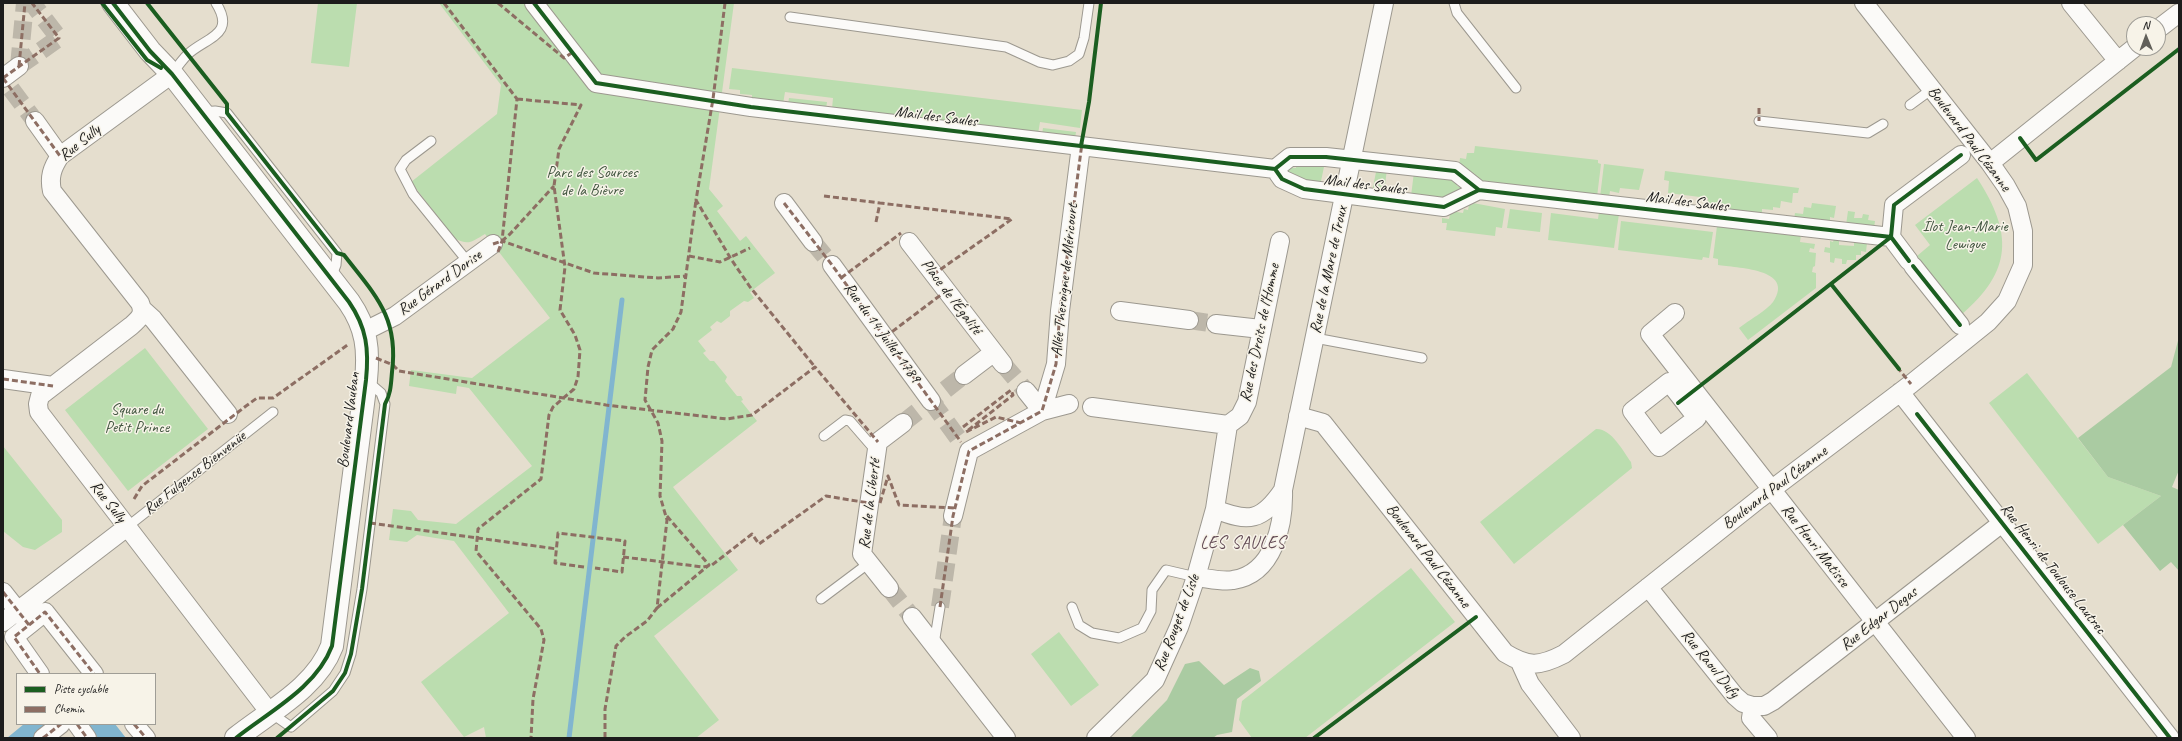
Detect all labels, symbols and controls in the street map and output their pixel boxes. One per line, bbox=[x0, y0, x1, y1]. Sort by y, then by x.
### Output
north arrow bbox=[2126, 16, 2166, 56]
text: N bbox=[2142, 18, 2149, 32]
street label: Boulevard Paul Cézanne bbox=[1923, 83, 2015, 195]
street label: Mail des Saules bbox=[894, 102, 978, 132]
street label: Rue Sully bbox=[55, 121, 105, 165]
park label: Parc des Sources de la Bièvre bbox=[546, 163, 638, 201]
street label: Mail des Saules bbox=[1323, 170, 1407, 200]
street label: Mail des Saules bbox=[1645, 187, 1729, 217]
street label: Allée Theroigne de Méricourt bbox=[1047, 203, 1083, 357]
street label: Rue de la Mare de Troux bbox=[1306, 205, 1352, 335]
park label: Îlot Jean-Marie Lewigue bbox=[1922, 217, 2008, 255]
street label: Rue Gérard Dorise bbox=[394, 246, 486, 320]
street label: Place de l'Égalité bbox=[916, 255, 986, 339]
street label: Rue des Droits de l'Homme bbox=[1236, 262, 1284, 404]
street label: Rue du 14 Juillet 1789 bbox=[839, 279, 925, 387]
street label: Boulevard Vauban bbox=[334, 371, 364, 469]
park label: Square du Petit Prince bbox=[105, 400, 169, 438]
street label: Rue Fulgence Bienvenüe bbox=[140, 427, 250, 519]
street label: Boulevard Paul Cézanne bbox=[1719, 442, 1831, 534]
street label: Rue de la Liberté bbox=[855, 458, 885, 550]
street label: Rue Sully bbox=[86, 477, 130, 527]
street label: Boulevard Paul Cézanne bbox=[1381, 500, 1475, 612]
street label: Rue Henri de Toulouse Lautrec bbox=[1996, 500, 2110, 638]
street label: Rue Henri Matisse bbox=[1777, 501, 1853, 591]
district label: LES SAULES bbox=[1200, 534, 1286, 554]
street label: Rue Rouget de Lisle bbox=[1150, 572, 1204, 674]
street label: Rue Edgar Degas bbox=[1837, 583, 1921, 655]
street label: Rue Raoul Dufy bbox=[1677, 626, 1743, 702]
legend bbox=[16, 673, 156, 725]
text: Piste cyclable bbox=[54, 681, 108, 697]
text: Chemin bbox=[54, 701, 84, 717]

